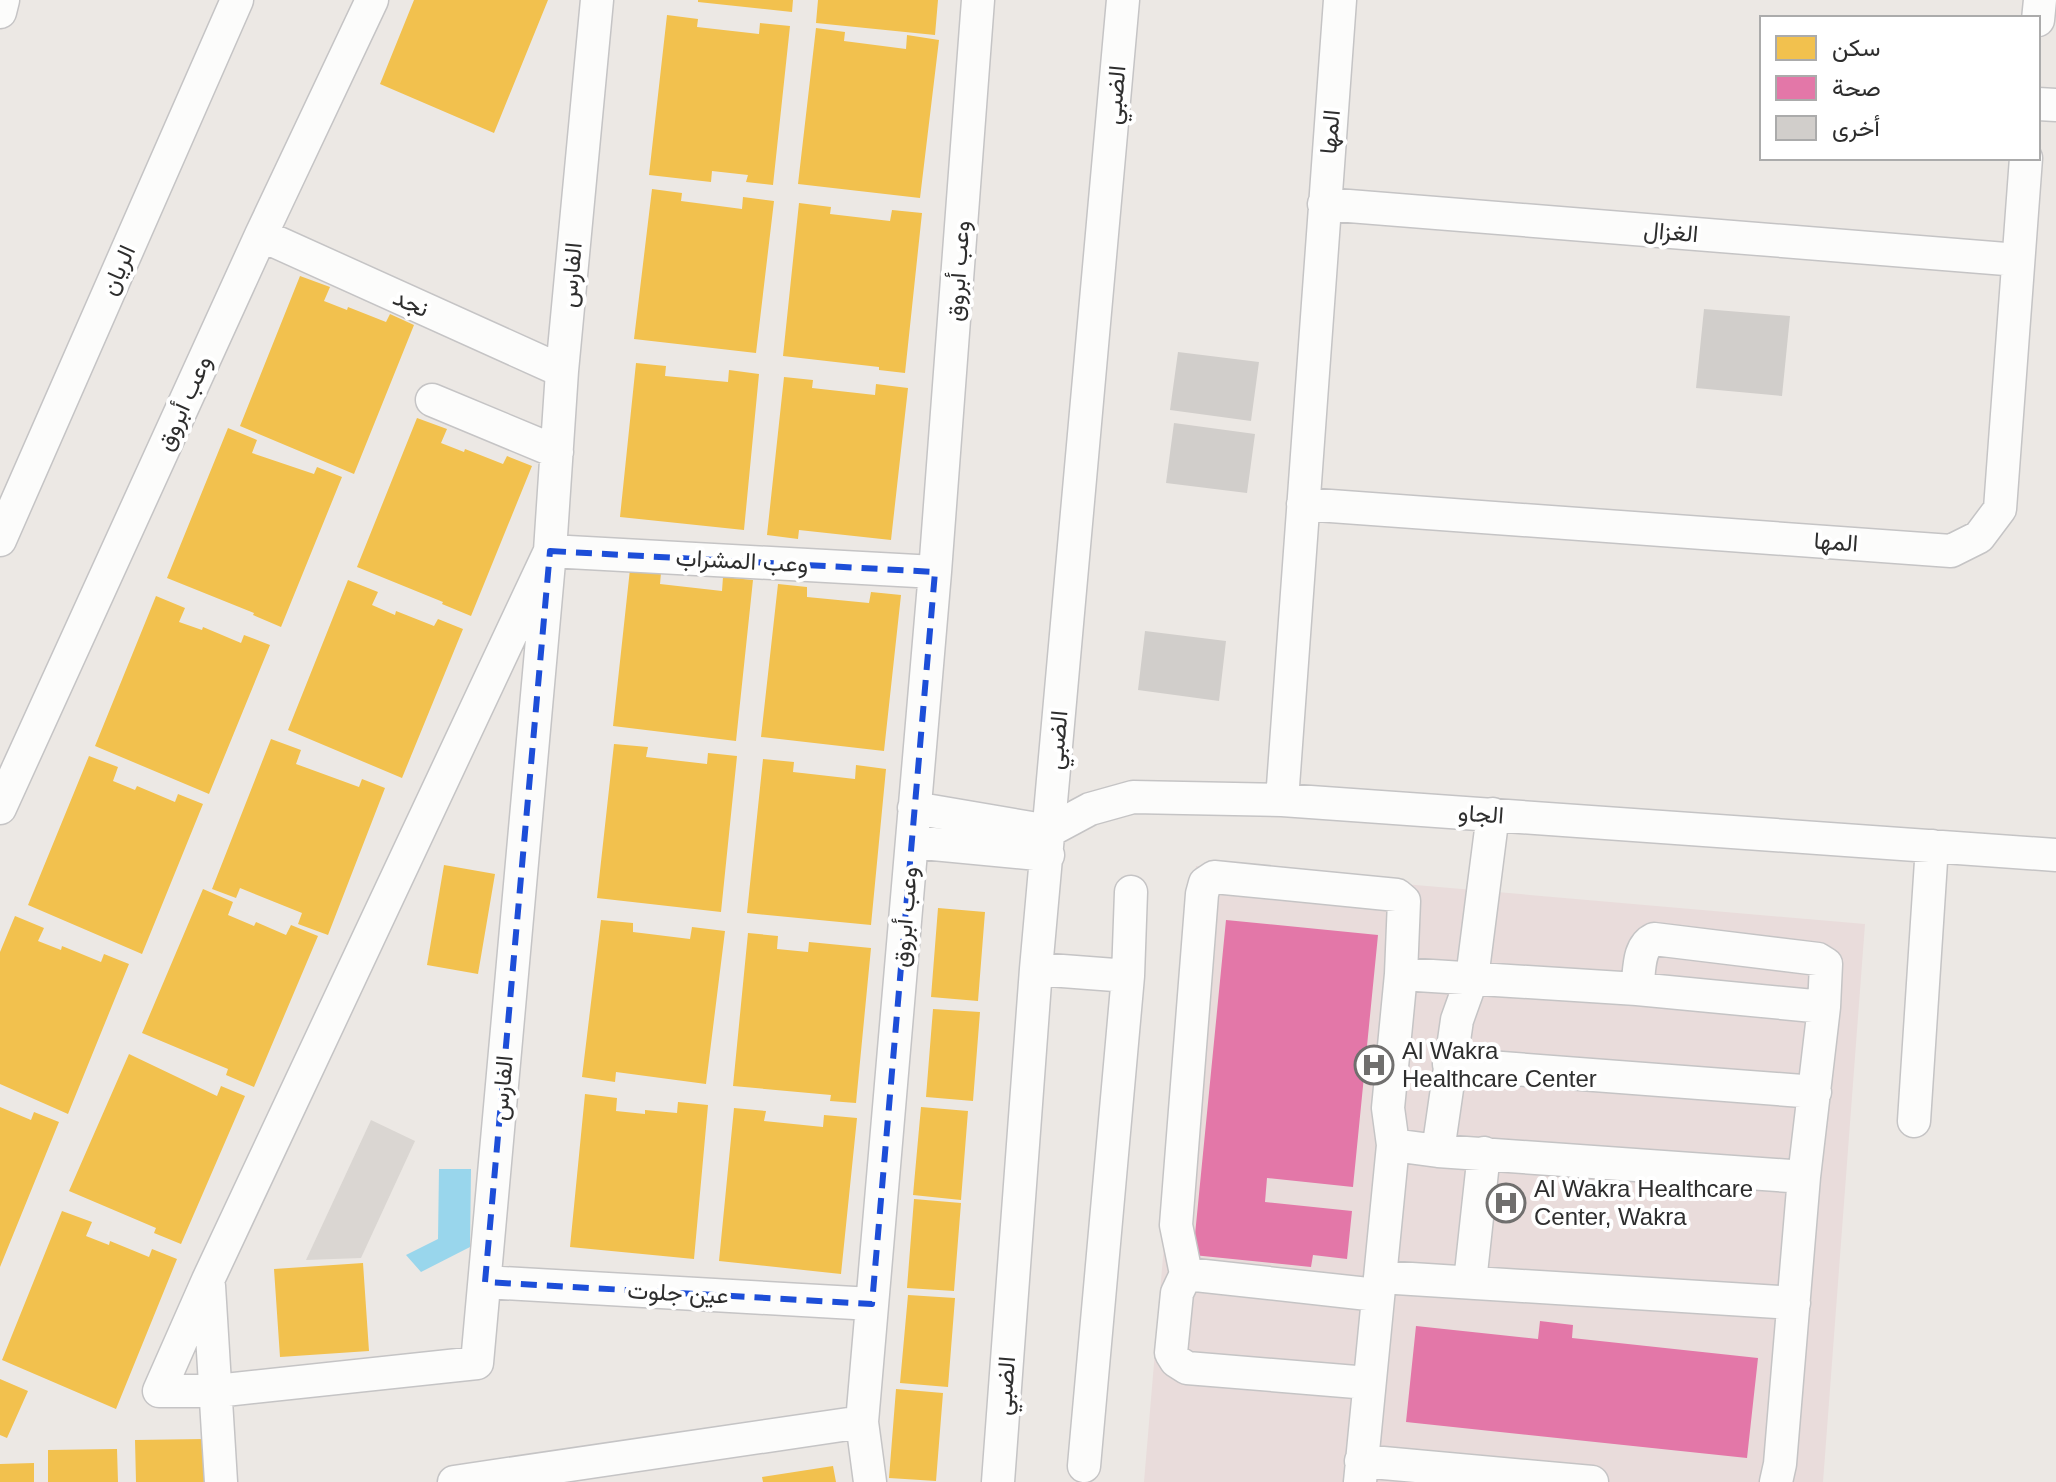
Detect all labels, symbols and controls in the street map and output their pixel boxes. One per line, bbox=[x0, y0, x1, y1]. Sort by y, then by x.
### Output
legend bbox=[1760, 16, 2040, 160]
text: سكن bbox=[1832, 34, 1881, 62]
street label: الضبي bbox=[1098, 64, 1137, 126]
text: صحة bbox=[1832, 74, 1881, 101]
street label: المها bbox=[1314, 109, 1347, 155]
text: أخرى bbox=[1832, 114, 1880, 143]
street label: الغزال bbox=[1642, 216, 1699, 249]
street label: وعب أبروق bbox=[941, 220, 976, 322]
street label: الريان bbox=[95, 241, 142, 300]
street label: الفارس bbox=[554, 241, 589, 309]
street label: نجد bbox=[389, 283, 433, 323]
street label: وعب أبروق bbox=[151, 351, 218, 455]
street label: المها bbox=[1813, 526, 1859, 559]
street label: وعب المشراب bbox=[675, 544, 809, 579]
street label: الضبي bbox=[1040, 709, 1079, 771]
street label: الجاو bbox=[1457, 798, 1505, 831]
street label: وعب أبروق bbox=[887, 865, 924, 969]
place label: Al Wakra Healthcare Center bbox=[1402, 1037, 1597, 1092]
hospital icon: Al Wakra Healthcare Center bbox=[1353, 1044, 1395, 1086]
street label: الفارس bbox=[485, 1054, 520, 1122]
place label: Al Wakra Healthcare Center, Wakra bbox=[1534, 1175, 1753, 1230]
hospital icon: Al Wakra Healthcare Center, Wakra bbox=[1485, 1182, 1527, 1224]
street label: عين جلوت bbox=[627, 1276, 729, 1311]
street label: الضبي bbox=[989, 1355, 1026, 1417]

